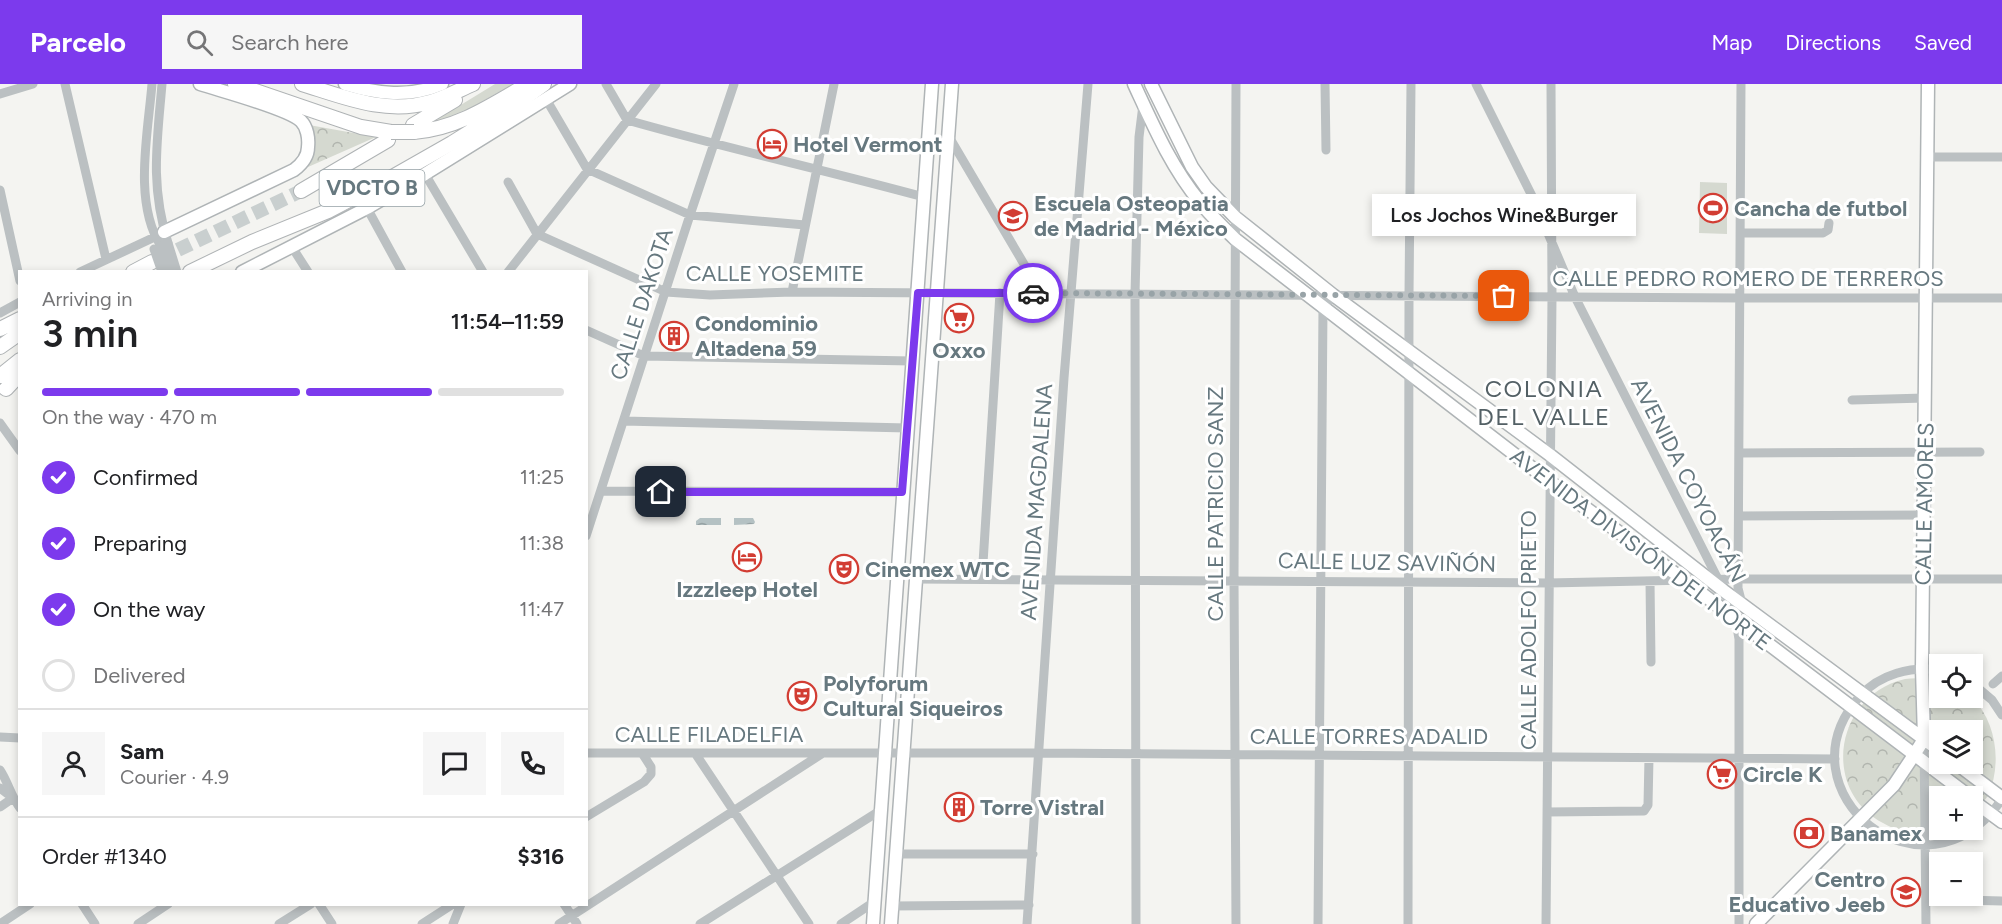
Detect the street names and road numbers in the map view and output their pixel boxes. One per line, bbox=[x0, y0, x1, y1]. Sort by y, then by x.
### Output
road number: VDCTO B bbox=[320, 170, 424, 206]
street label: CALLE DAKOTA bbox=[604, 225, 679, 383]
street label: CALLE YOSEMITE bbox=[686, 260, 864, 287]
street label: CALLE PEDRO ROMERO DE TERREROS bbox=[1552, 265, 1944, 292]
street label: AVENIDA COYOACÁN bbox=[1625, 373, 1752, 587]
street label: AVENIDA MAGDALENA bbox=[1015, 383, 1058, 621]
street label: CALLE PATRICIO SANZ bbox=[1202, 386, 1229, 622]
street label: CALLE AMORES bbox=[1910, 422, 1939, 586]
street label: AVENIDA DIVISIÓN DEL NORTE bbox=[1505, 442, 1777, 656]
street label: CALLE ADOLFO PRIETO bbox=[1515, 510, 1542, 750]
street label: CALLE LUZ SAVIÑÓN bbox=[1278, 547, 1496, 578]
street label: CALLE FILADELFIA bbox=[615, 721, 803, 748]
street label: CALLE TORRES ADALID bbox=[1250, 723, 1488, 750]

